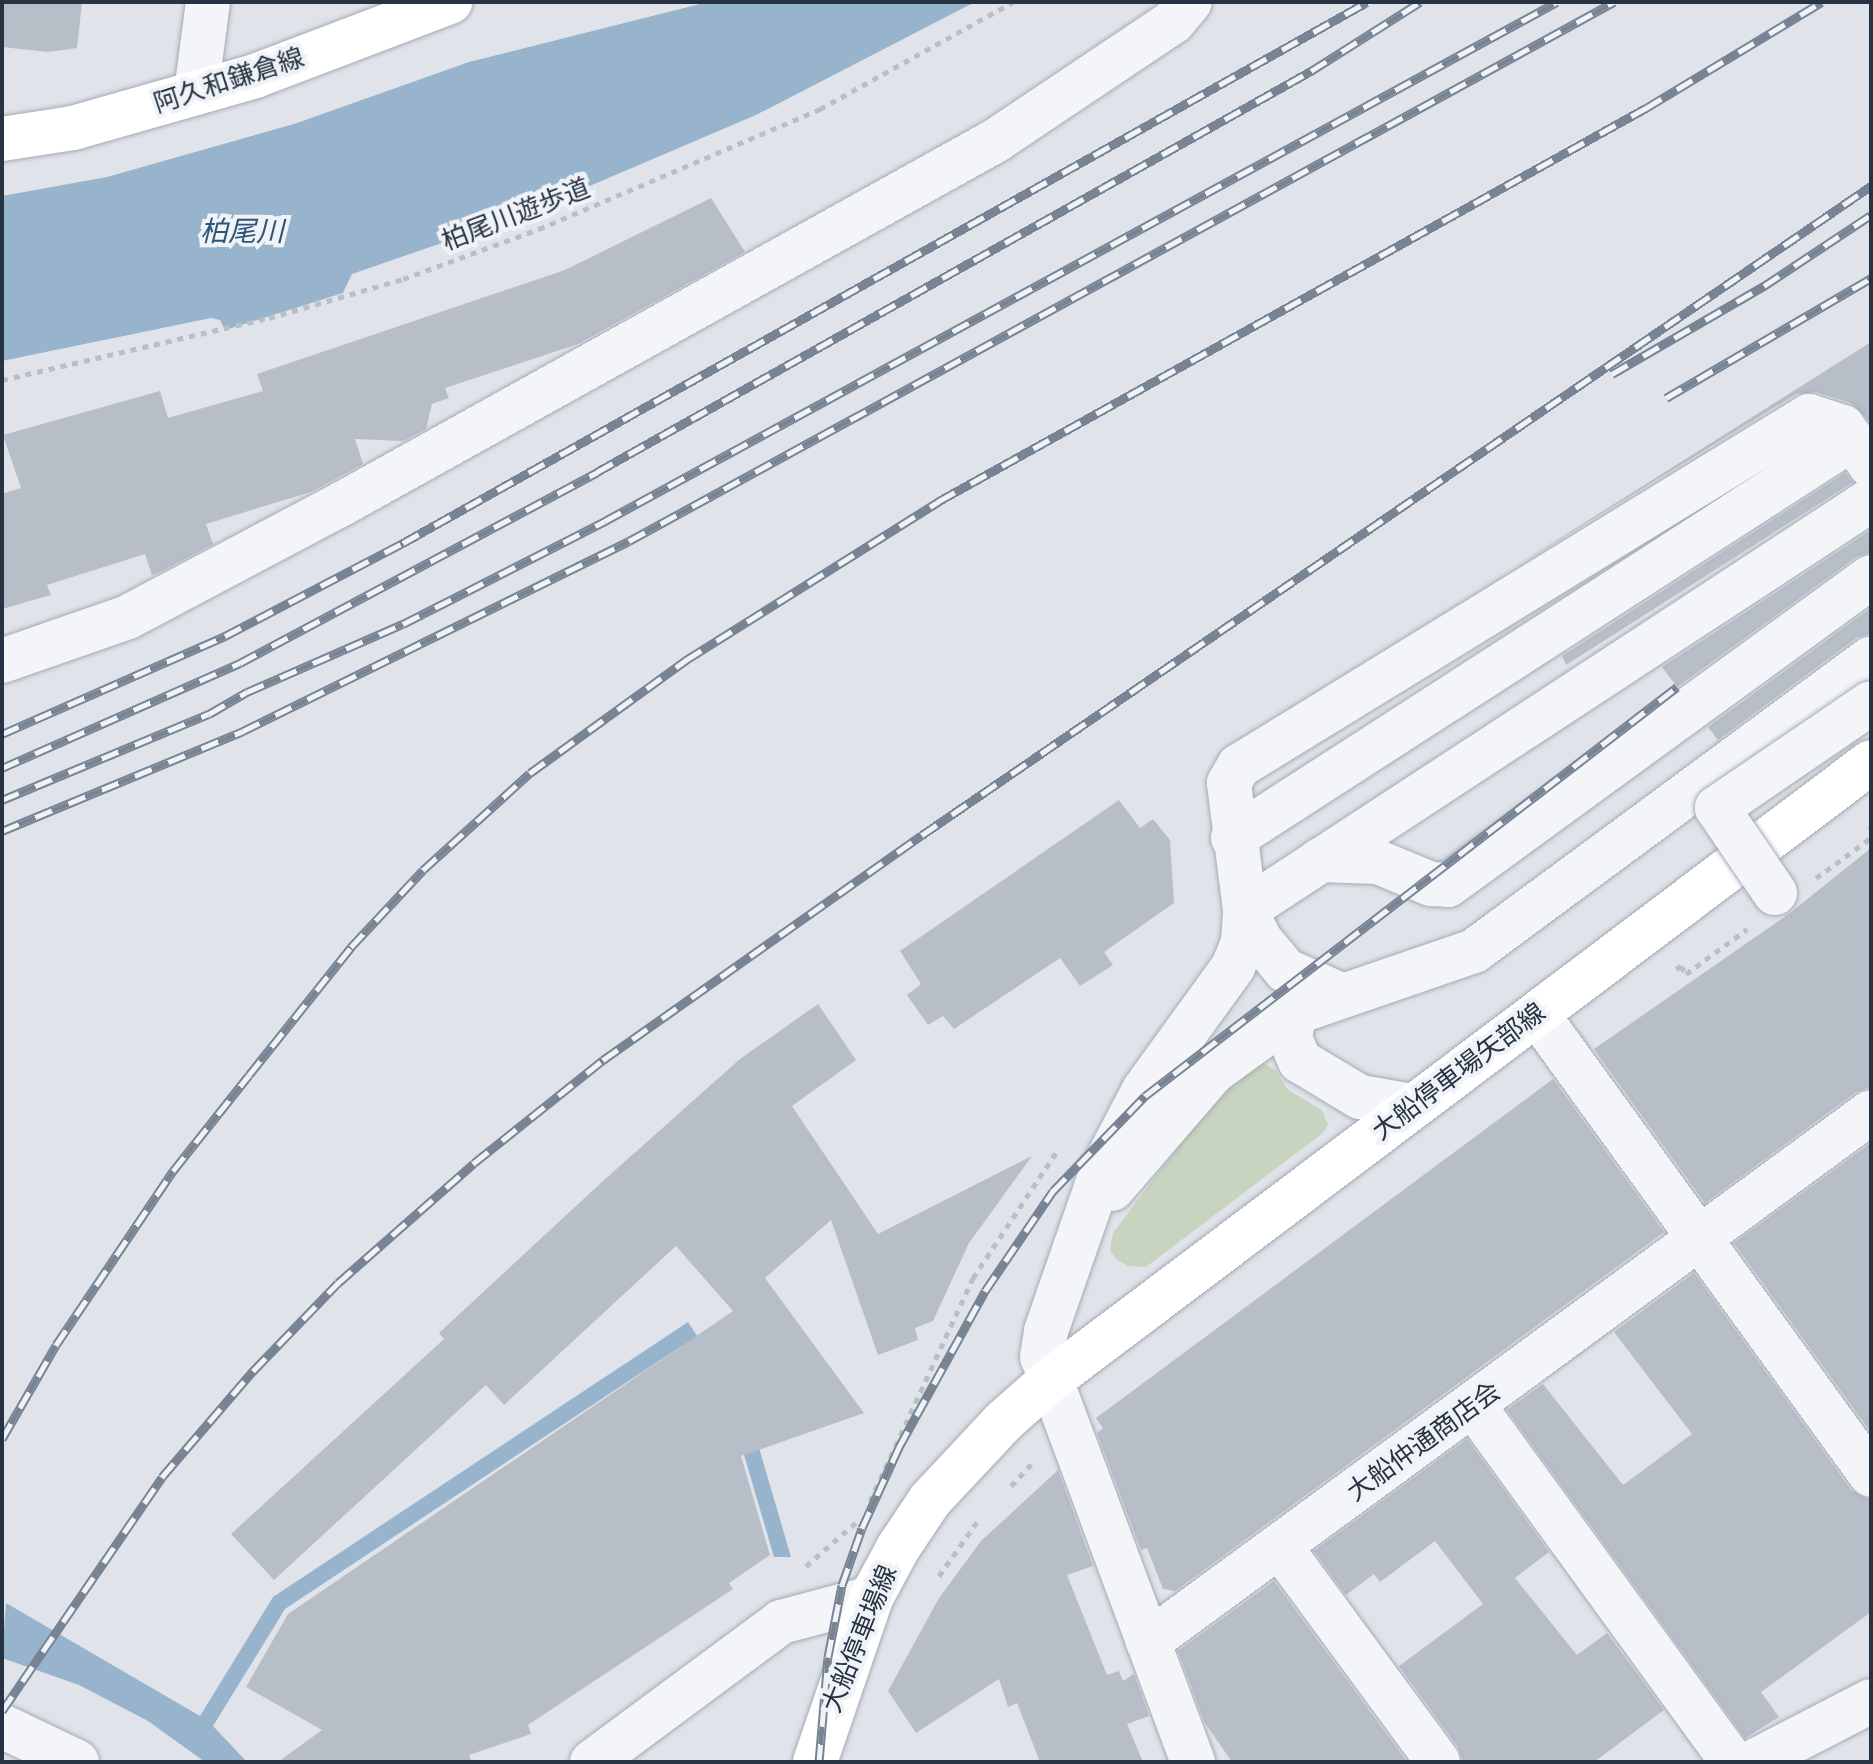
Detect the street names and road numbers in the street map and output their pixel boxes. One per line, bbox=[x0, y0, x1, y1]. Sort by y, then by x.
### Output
street label: 阿久和鎌倉線 bbox=[150, 42, 308, 120]
street label: 柏尾川遊歩道 bbox=[438, 172, 594, 258]
street label: 大船停車場矢部線 bbox=[1367, 997, 1551, 1147]
street label: 大船仲通商店会 bbox=[1341, 1376, 1507, 1508]
street label: 大船停車場線 bbox=[816, 1561, 904, 1717]

